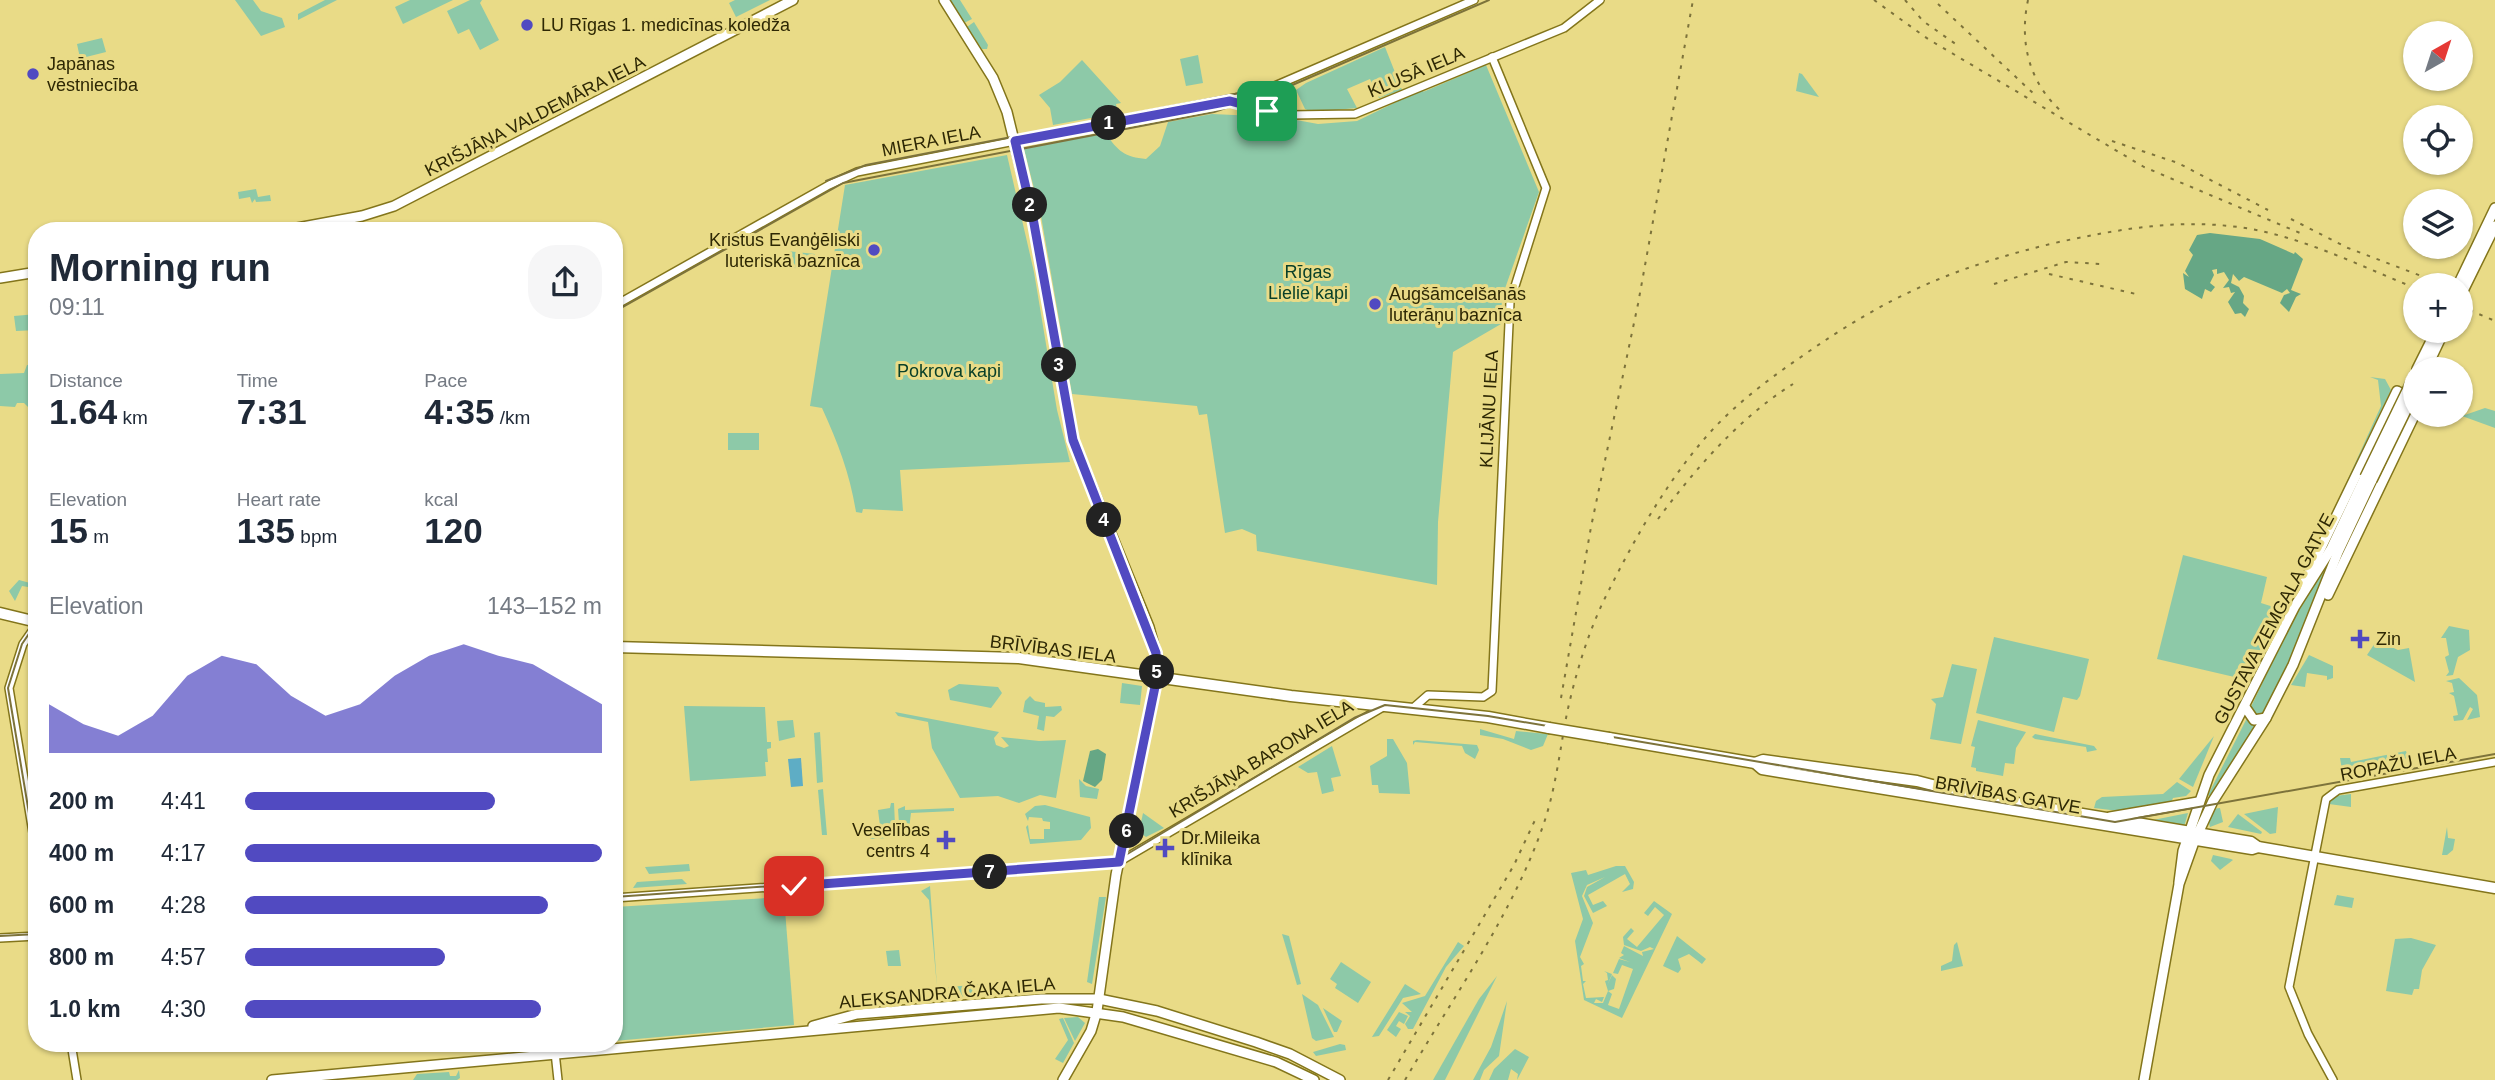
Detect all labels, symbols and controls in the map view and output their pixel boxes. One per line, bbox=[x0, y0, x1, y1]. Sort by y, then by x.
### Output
place label: LU Rīgas 1. medicīnas koledža bbox=[541, 15, 791, 35]
marker: LU Rīgas 1. medicīnas koledža bbox=[519, 17, 535, 33]
north arrow bbox=[2403, 21, 2473, 91]
map controls bbox=[2403, 21, 2473, 427]
street label: KLUSĀ IELA bbox=[1365, 43, 1467, 101]
street label: KRIŠJĀŅA VALDEMĀRA IELA bbox=[421, 51, 649, 180]
place label: Japānas vēstniecība bbox=[47, 54, 139, 95]
marker: Japānas vēstniecība bbox=[25, 66, 41, 82]
pin bbox=[1237, 81, 1297, 141]
icon: arrive bbox=[1248, 92, 1286, 130]
button: locate bbox=[2403, 105, 2473, 175]
pin: 1 bbox=[1092, 106, 1126, 140]
text: 1 bbox=[1103, 112, 1114, 133]
street label: MIERA IELA bbox=[880, 122, 982, 160]
pin: 2 bbox=[1012, 188, 1048, 222]
button: layers bbox=[2403, 189, 2473, 259]
text: 2 bbox=[1024, 194, 1035, 215]
place label: Kristus Evanģēliski luteriskā baznīca bbox=[709, 230, 861, 271]
marker: Kristus Evanģēliski luteriskā baznīca bbox=[866, 242, 882, 258]
button: share bbox=[528, 245, 602, 319]
text: Morning run bbox=[49, 247, 271, 289]
park label: Rīgas Lielie kapi bbox=[1268, 262, 1348, 303]
button: + bbox=[2403, 273, 2473, 343]
place label: Augšāmcelšanās luterāņu baznīca bbox=[1389, 284, 1526, 325]
text: 09:11 bbox=[49, 294, 105, 320]
marker: Augšāmcelšanās luterāņu baznīca bbox=[1367, 296, 1383, 312]
pin: 3 bbox=[1042, 348, 1076, 382]
street label: KLIJĀNU IELA bbox=[1476, 350, 1502, 468]
text: 3 bbox=[1053, 354, 1064, 375]
button: − bbox=[2403, 357, 2473, 427]
park label: Pokrova kapi bbox=[897, 361, 1001, 381]
text: Distance bbox=[49, 370, 123, 391]
text: Time bbox=[237, 370, 278, 391]
text: Pace bbox=[424, 370, 468, 391]
text: 1.64 bbox=[49, 392, 117, 431]
text: 7:31 bbox=[237, 392, 307, 431]
text: 4:35 bbox=[424, 392, 494, 431]
text: km bbox=[117, 407, 148, 428]
text: /km bbox=[494, 407, 530, 428]
text: Elevation bbox=[49, 489, 127, 510]
text: Heart rate bbox=[237, 489, 321, 510]
text: kcal bbox=[424, 489, 458, 510]
pin: 4 bbox=[1086, 503, 1122, 538]
text: 4 bbox=[1098, 509, 1109, 530]
street label: GUSTAVA ZEMGALA GATVE bbox=[2210, 510, 2338, 728]
text: 15 bbox=[49, 511, 88, 550]
text: 135 bbox=[237, 511, 295, 550]
text: 120 bbox=[424, 511, 483, 550]
text: m bbox=[88, 526, 109, 547]
text: bpm bbox=[295, 526, 337, 547]
text: Elevation bbox=[49, 593, 144, 619]
text: 143–152 m bbox=[487, 593, 602, 619]
marker: Zin bbox=[2350, 629, 2370, 649]
place label: Zin bbox=[2376, 629, 2401, 649]
street label: BRĪVĪBAS IELA bbox=[989, 631, 1117, 667]
pin: 5 bbox=[1140, 654, 1174, 690]
text: 5 bbox=[1151, 661, 1162, 682]
street label: KRIŠJĀŅA BARONA IELA bbox=[1165, 695, 1357, 822]
street label: ROPAŽU IELA bbox=[2338, 743, 2458, 785]
street label: BRĪVĪBAS GATVE bbox=[1934, 772, 2082, 818]
text: 200 m bbox=[49, 788, 114, 814]
text: 4:41 bbox=[161, 788, 206, 814]
pin: 6 bbox=[1110, 814, 1144, 848]
place label: Veselības centrs 4 bbox=[852, 820, 930, 861]
text: 6 bbox=[1121, 820, 1132, 841]
place label: Dr.Mileika klīnika bbox=[1181, 828, 1261, 869]
marker: Veselības centrs 4 bbox=[936, 830, 956, 850]
marker: Dr.Mileika klīnika bbox=[1155, 838, 1175, 858]
text: 400 m bbox=[49, 840, 114, 866]
text: 4:17 bbox=[161, 840, 206, 866]
pin: 7 bbox=[972, 854, 1007, 890]
pin bbox=[764, 856, 824, 916]
text: 7 bbox=[984, 861, 995, 882]
icon: check bbox=[775, 867, 813, 905]
text: 600 m bbox=[49, 892, 114, 918]
text: 4:28 bbox=[161, 892, 206, 918]
text: 800 m bbox=[49, 944, 114, 970]
text: 4:57 bbox=[161, 944, 206, 970]
street label: ALEKSANDRA ČAKA IELA bbox=[838, 973, 1056, 1012]
text: 1.0 km bbox=[49, 996, 121, 1022]
text: 4:30 bbox=[161, 996, 206, 1022]

